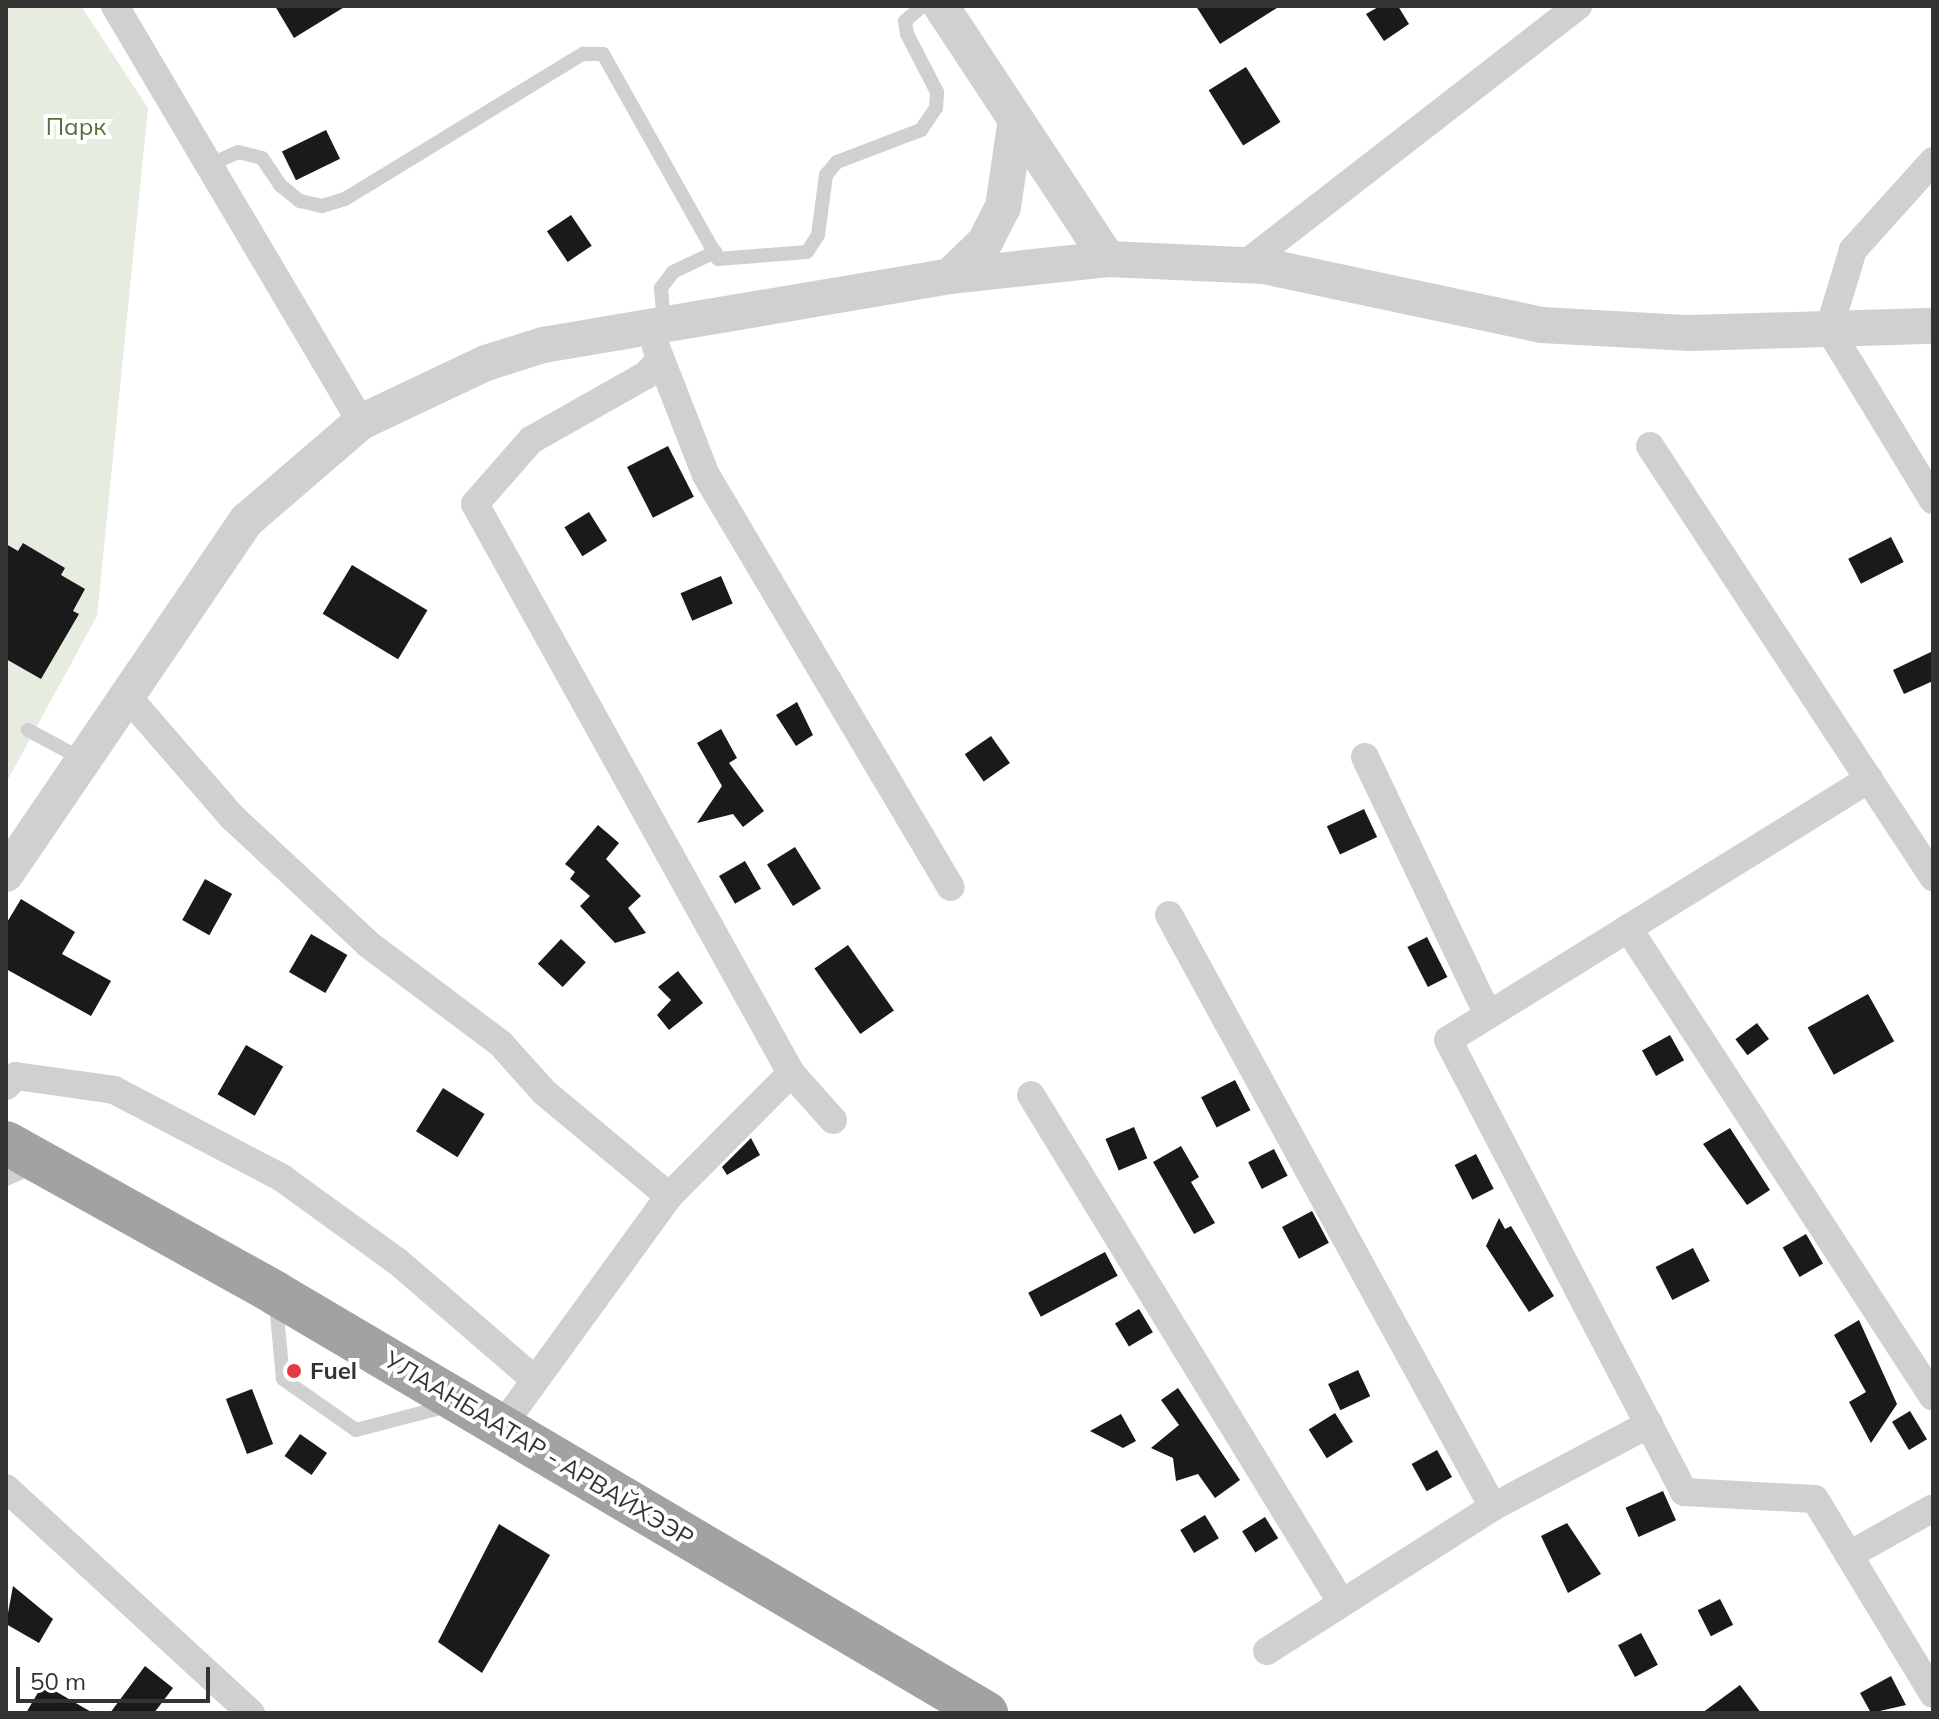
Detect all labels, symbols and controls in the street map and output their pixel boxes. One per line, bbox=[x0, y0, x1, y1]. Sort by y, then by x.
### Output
park label: Парк bbox=[46, 113, 106, 141]
street label: УЛААНБААТАР - АРВАЙХЭЭР bbox=[379, 1345, 699, 1553]
place label: Fuel bbox=[310, 1357, 357, 1385]
marker: Fuel bbox=[285, 1362, 303, 1380]
scale bar bbox=[20, 1651, 214, 1701]
text: 50 m bbox=[30, 1666, 86, 1696]

